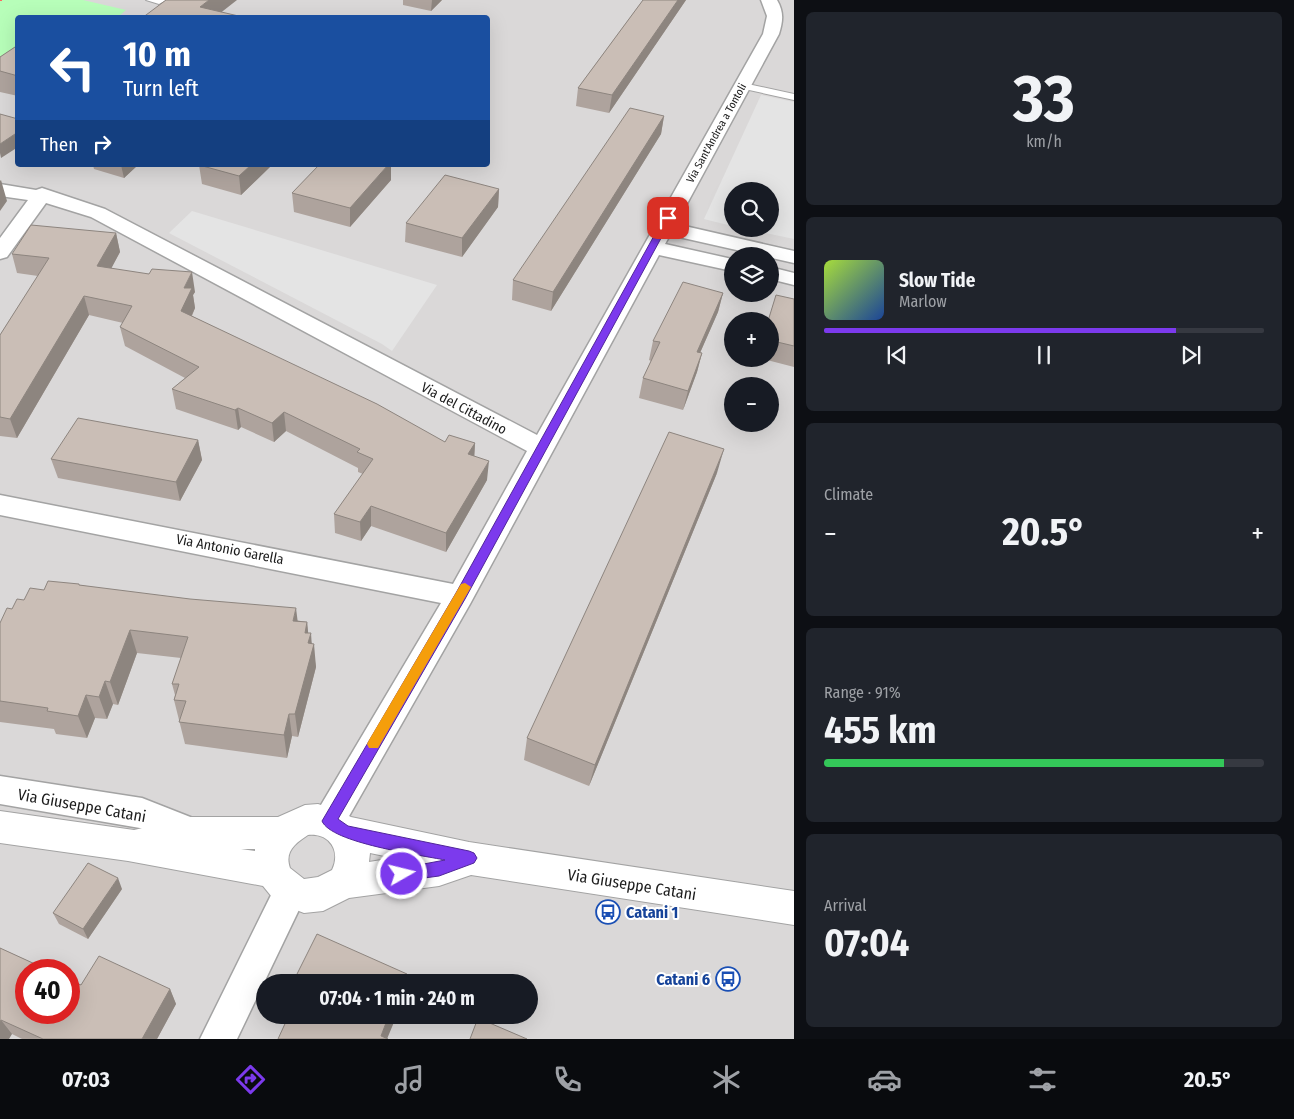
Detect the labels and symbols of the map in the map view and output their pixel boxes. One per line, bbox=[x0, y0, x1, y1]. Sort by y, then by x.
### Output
street label: Via Sant'Andrea a Tontoli bbox=[684, 81, 749, 185]
pin bbox=[647, 197, 689, 239]
street label: Via del Cittadino bbox=[418, 379, 509, 438]
street label: Via Antonio Garella bbox=[175, 531, 285, 568]
street label: Via Giuseppe Catani bbox=[16, 785, 148, 826]
position arrow bbox=[375, 847, 427, 899]
street label: Via Giuseppe Catani bbox=[566, 865, 698, 904]
bus stop icon: Catani 1 bbox=[595, 899, 621, 925]
place label: Catani 1 bbox=[626, 903, 678, 922]
speed limit sign: 40 bbox=[15, 959, 80, 1024]
bus stop icon: Catani 6 bbox=[715, 966, 741, 992]
place label: Catani 6 bbox=[656, 970, 710, 989]

